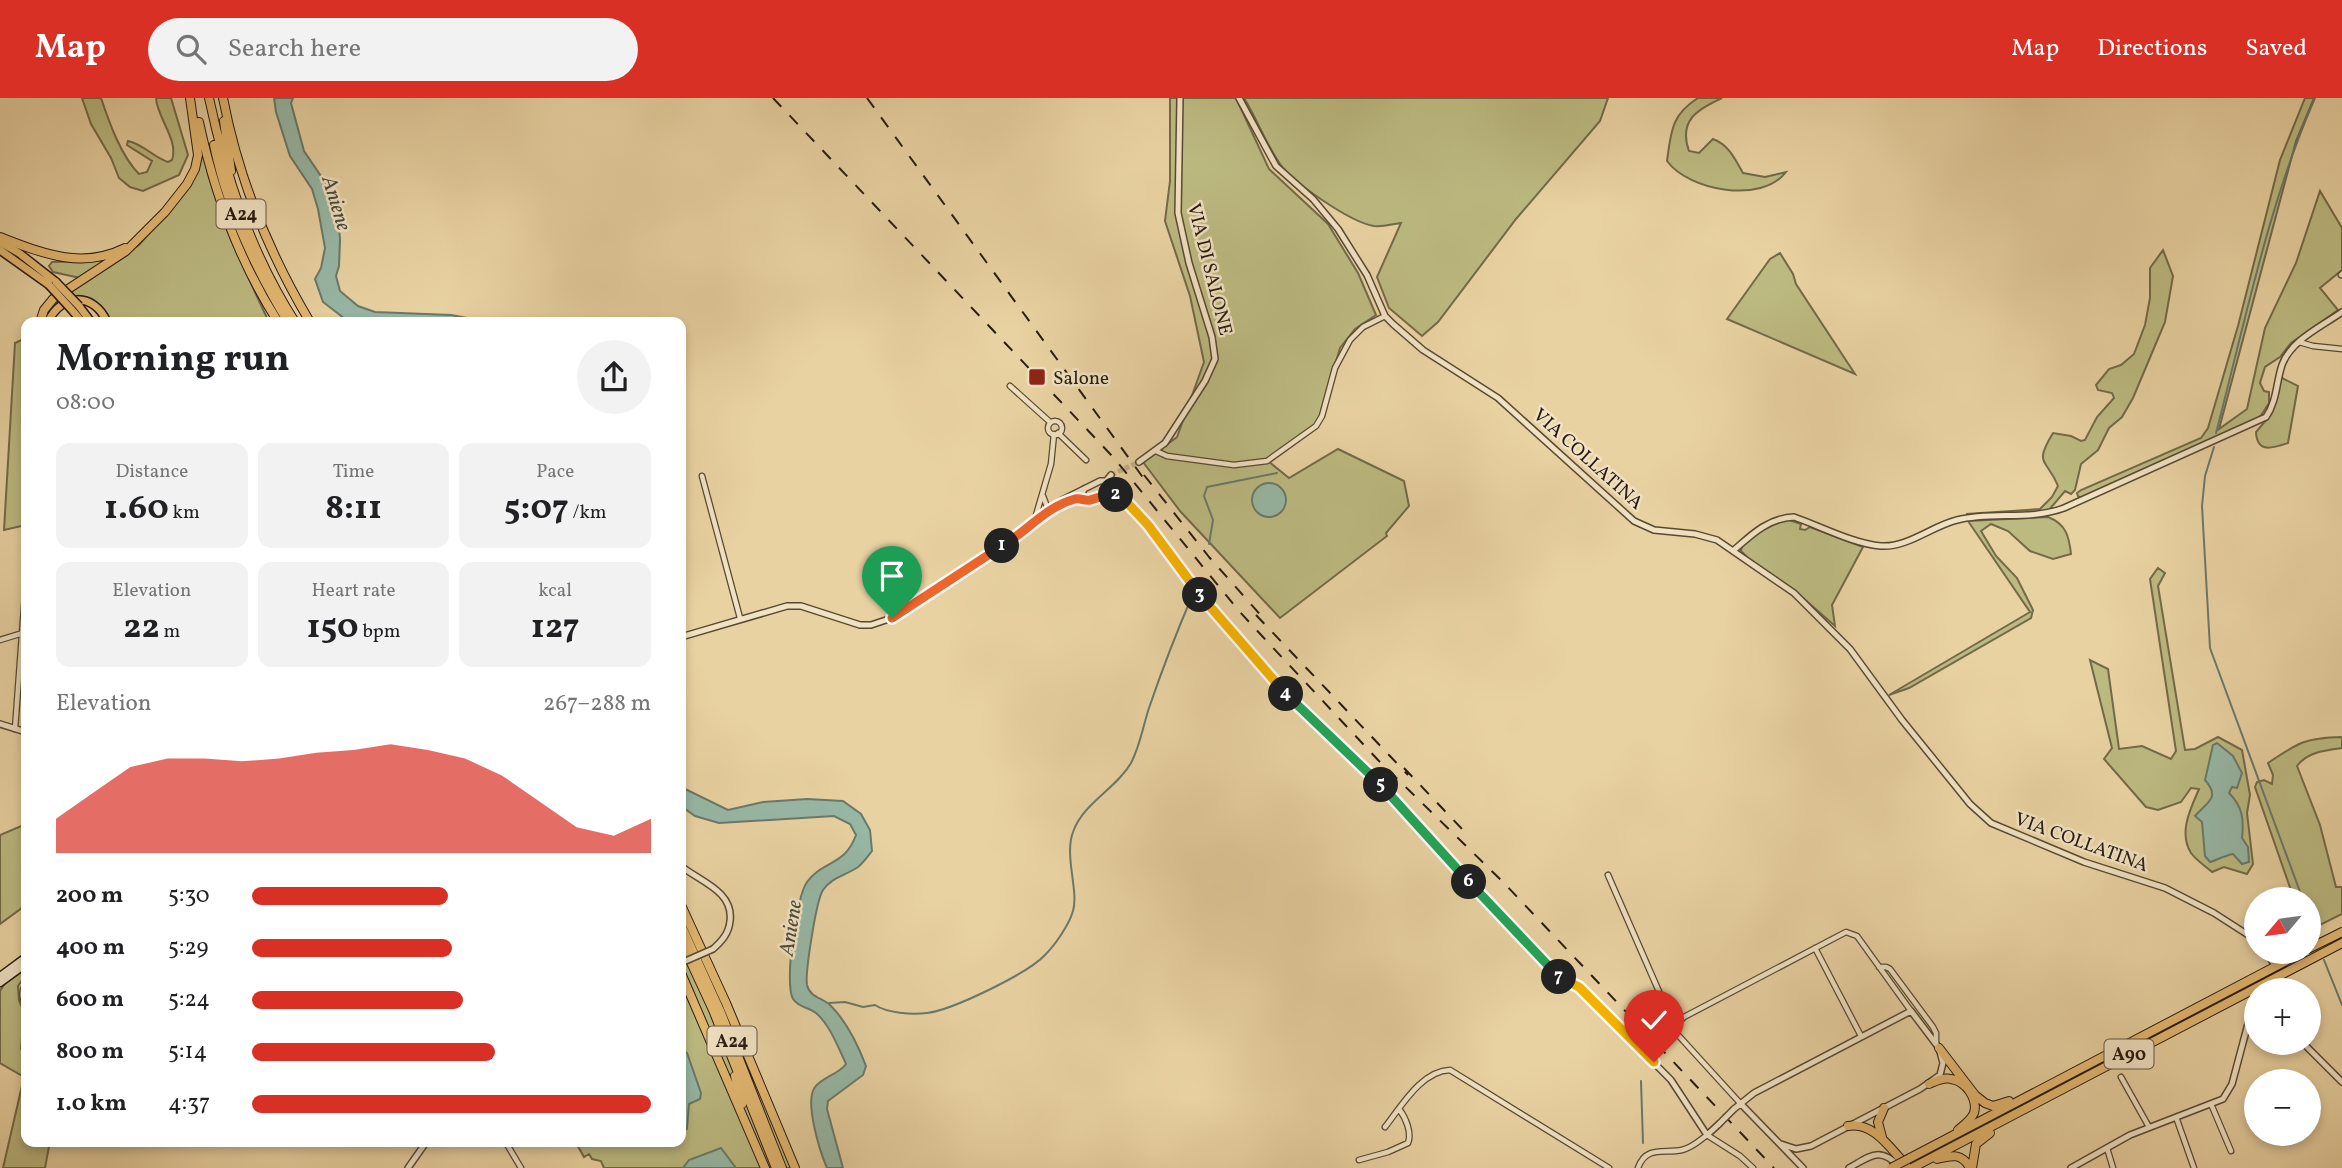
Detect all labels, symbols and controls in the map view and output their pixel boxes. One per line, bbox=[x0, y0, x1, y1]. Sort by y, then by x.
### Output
search box bbox=[148, 18, 638, 81]
text: Map bbox=[35, 26, 106, 72]
icon: search bbox=[172, 30, 210, 68]
text: Search here bbox=[228, 31, 361, 67]
text: Map bbox=[2011, 32, 2059, 66]
text: Directions bbox=[2097, 32, 2207, 66]
text: Saved bbox=[2245, 32, 2307, 66]
water label: Aniene bbox=[313, 171, 358, 235]
road number: A24 bbox=[216, 200, 266, 229]
street label: VIA DI SALONE bbox=[1180, 201, 1238, 338]
text: Morning run bbox=[56, 334, 290, 387]
button: share bbox=[577, 340, 651, 414]
place label: Salone bbox=[1053, 366, 1109, 392]
marker: Salone bbox=[1027, 367, 1047, 387]
text: 08:00 bbox=[56, 387, 115, 419]
street label: VIA COLLATINA bbox=[1527, 403, 1649, 516]
text: Distance bbox=[115, 459, 188, 485]
text: Time bbox=[333, 459, 374, 485]
text: Pace bbox=[536, 459, 574, 485]
pin: 2 bbox=[1098, 478, 1134, 512]
text: 2 bbox=[1111, 481, 1120, 507]
text: 1.60 bbox=[104, 485, 169, 533]
text: 8:11 bbox=[325, 485, 382, 533]
text: 5:07 bbox=[504, 485, 569, 533]
text: km bbox=[169, 500, 200, 526]
text: /km bbox=[569, 500, 607, 526]
pin: 1 bbox=[984, 528, 1020, 564]
text: 1 bbox=[998, 532, 1005, 558]
pin bbox=[862, 546, 922, 618]
icon: arrive bbox=[873, 557, 911, 595]
text: Elevation bbox=[112, 578, 191, 604]
text: Heart rate bbox=[312, 578, 395, 604]
text: kcal bbox=[538, 578, 572, 604]
pin: 3 bbox=[1182, 578, 1218, 612]
text: 3 bbox=[1195, 581, 1204, 607]
text: 22 bbox=[123, 604, 160, 652]
text: 150 bbox=[306, 604, 359, 652]
text: 127 bbox=[531, 604, 579, 652]
text: m bbox=[160, 619, 180, 645]
text: bpm bbox=[359, 619, 401, 645]
pin: 4 bbox=[1268, 676, 1304, 712]
text: 4 bbox=[1280, 680, 1291, 706]
text: Elevation bbox=[56, 688, 152, 720]
text: 267–288 m bbox=[543, 688, 651, 720]
pin: 5 bbox=[1364, 768, 1398, 802]
text: 5 bbox=[1376, 771, 1385, 797]
street label: VIA COLLATINA bbox=[2011, 807, 2152, 879]
pin: 6 bbox=[1452, 864, 1486, 900]
text: 6 bbox=[1463, 868, 1474, 894]
text: 200 m bbox=[56, 880, 123, 912]
text: 5:30 bbox=[168, 880, 210, 912]
north arrow bbox=[2244, 887, 2320, 964]
map controls bbox=[2244, 887, 2321, 1146]
water label: Aniene bbox=[773, 898, 810, 959]
text: 400 m bbox=[56, 932, 125, 964]
text: 5:29 bbox=[168, 932, 209, 964]
pin: 7 bbox=[1542, 960, 1576, 994]
text: 7 bbox=[1554, 963, 1563, 989]
button: + bbox=[2244, 978, 2321, 1055]
text: 600 m bbox=[56, 984, 124, 1016]
text: 5:24 bbox=[168, 984, 210, 1016]
pin bbox=[1624, 990, 1684, 1062]
icon: check bbox=[1635, 1001, 1673, 1039]
road number: A24 bbox=[708, 1026, 756, 1056]
text: 800 m bbox=[56, 1036, 124, 1068]
text: 5:14 bbox=[168, 1036, 207, 1068]
road number: A90 bbox=[2104, 1040, 2154, 1069]
button: − bbox=[2244, 1069, 2321, 1146]
text: 1.0 km bbox=[56, 1088, 127, 1120]
text: 4:37 bbox=[168, 1088, 210, 1120]

